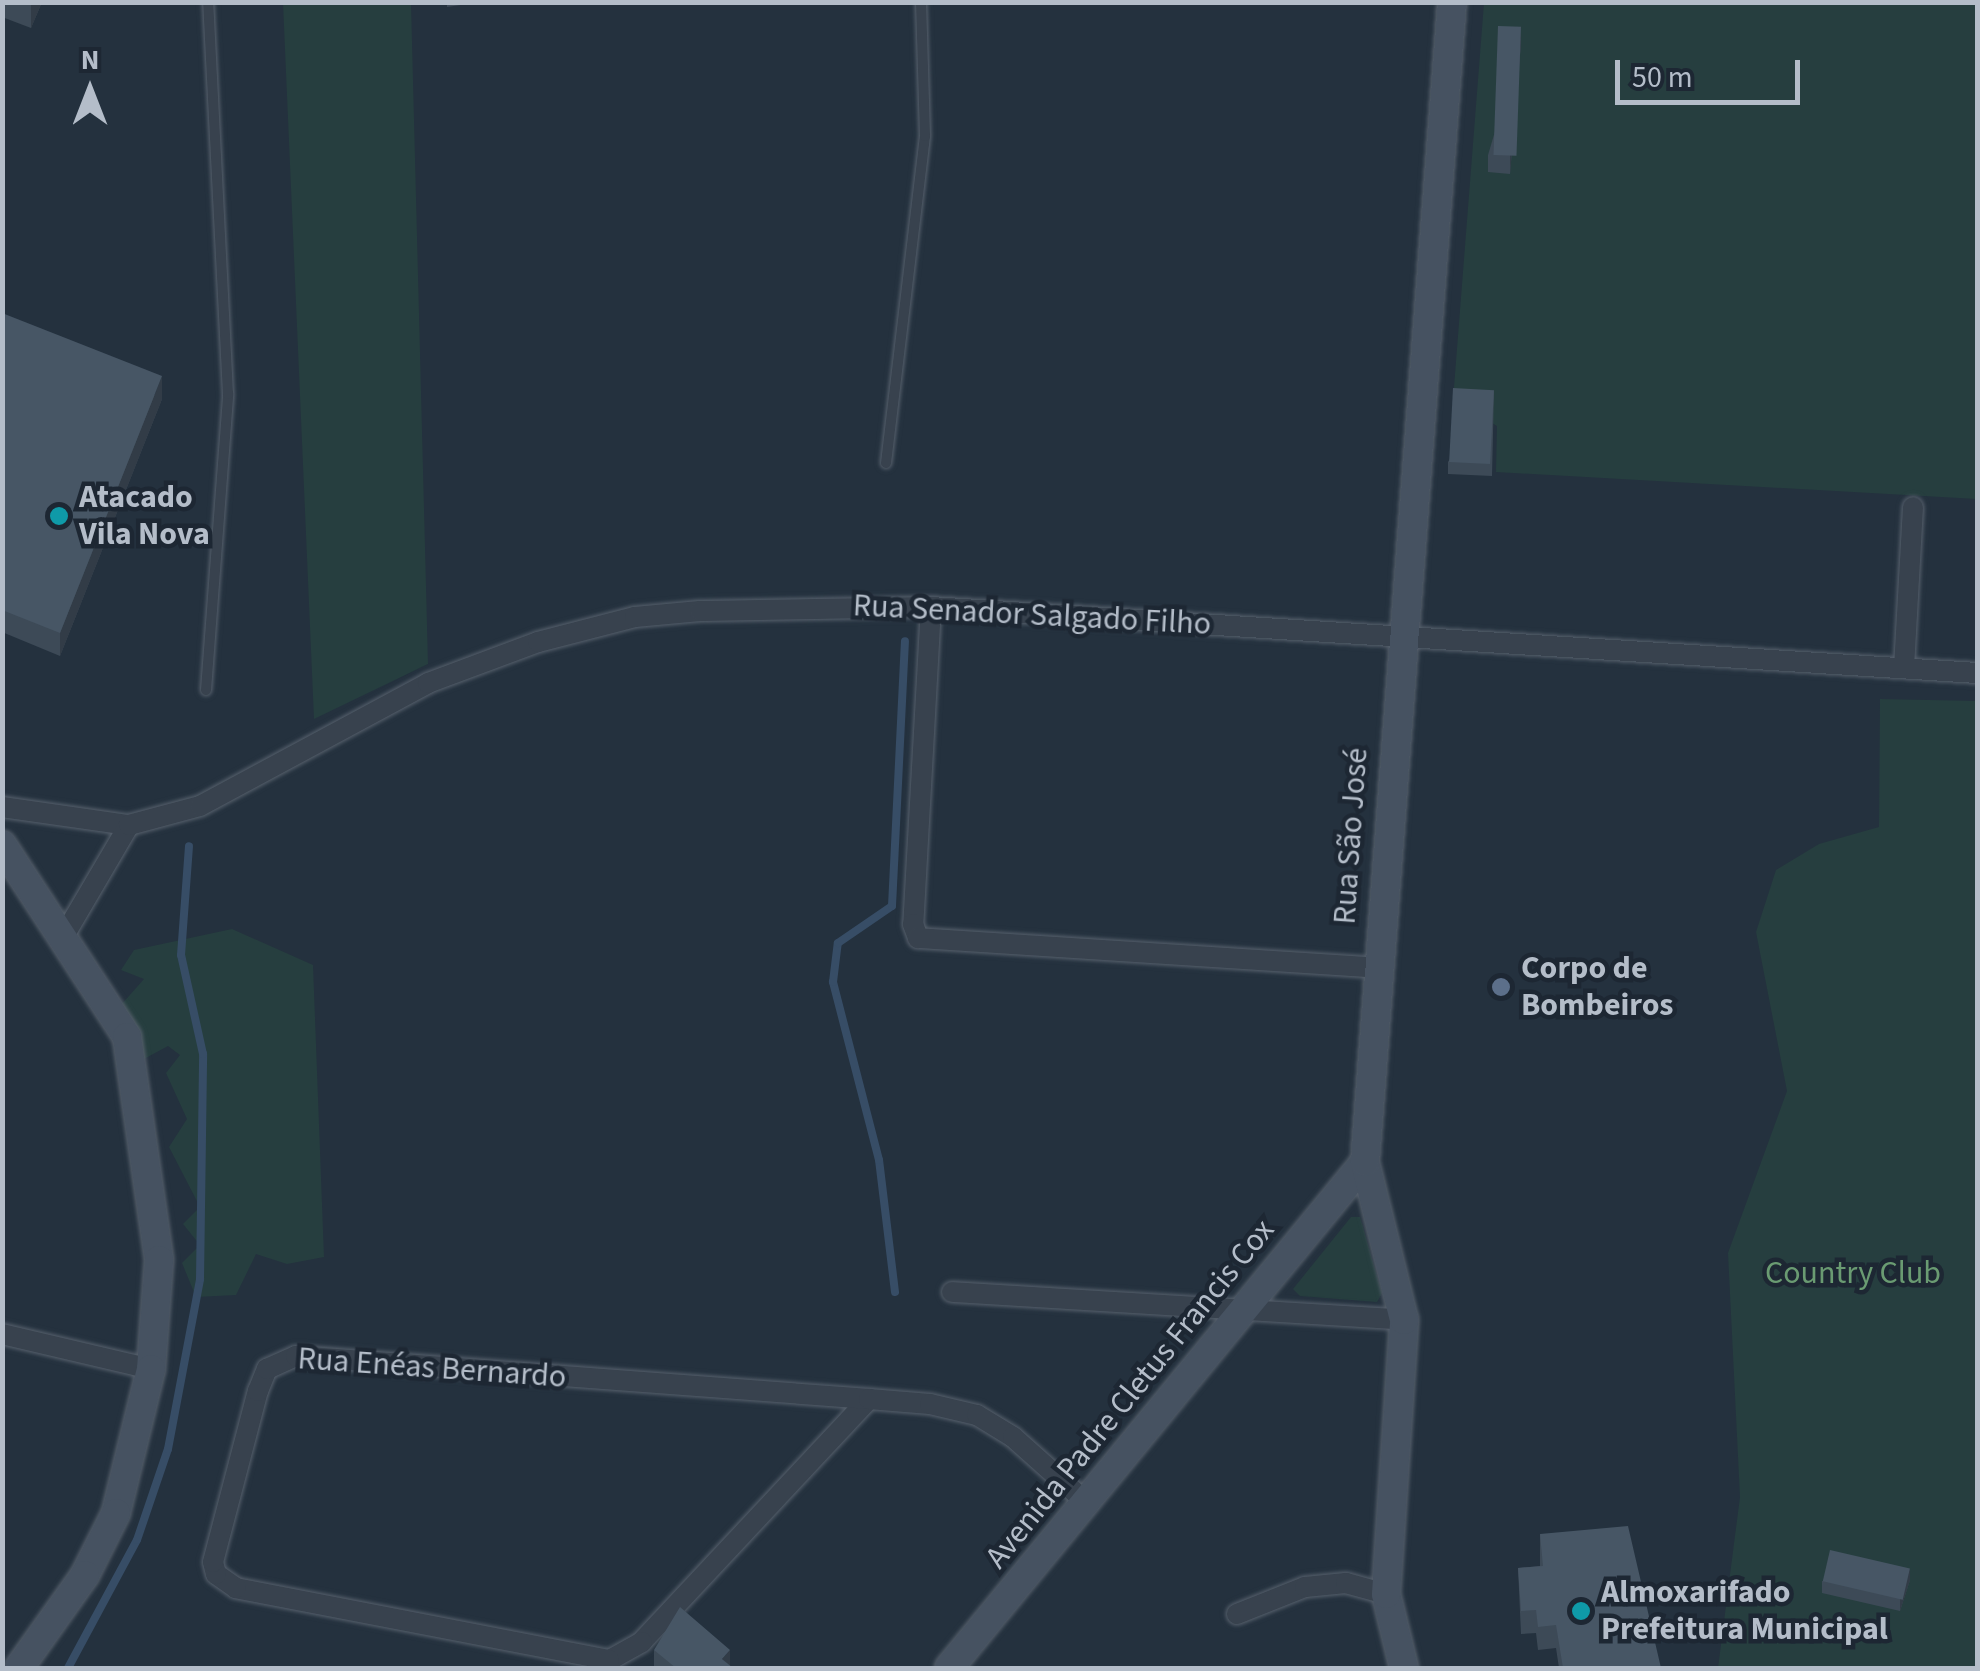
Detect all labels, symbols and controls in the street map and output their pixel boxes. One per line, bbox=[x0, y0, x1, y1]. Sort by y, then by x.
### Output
north arrow bbox=[40, 40, 140, 140]
text: N bbox=[81, 40, 99, 80]
scale bar bbox=[1620, 40, 1805, 102]
text: 50 m bbox=[1632, 56, 1693, 99]
place label: Atacado Vila Nova bbox=[79, 479, 210, 554]
marker: Atacado Vila Nova bbox=[48, 505, 70, 527]
street label: Rua Senador Salgado Filho bbox=[852, 586, 1212, 644]
street label: Rua São José bbox=[1326, 746, 1376, 926]
place label: Corpo de Bombeiros bbox=[1521, 950, 1673, 1025]
marker: Corpo de Bombeiros bbox=[1490, 976, 1512, 998]
street label: Avenida Padre Cletus Francis Cox bbox=[977, 1212, 1283, 1576]
park label: Country Club bbox=[1765, 1254, 1941, 1292]
street label: Rua Enéas Bernardo bbox=[296, 1339, 568, 1397]
place label: Almoxarifado Prefeitura Municipal bbox=[1601, 1574, 1888, 1649]
marker: Almoxarifado Prefeitura Municipal bbox=[1570, 1600, 1592, 1622]

